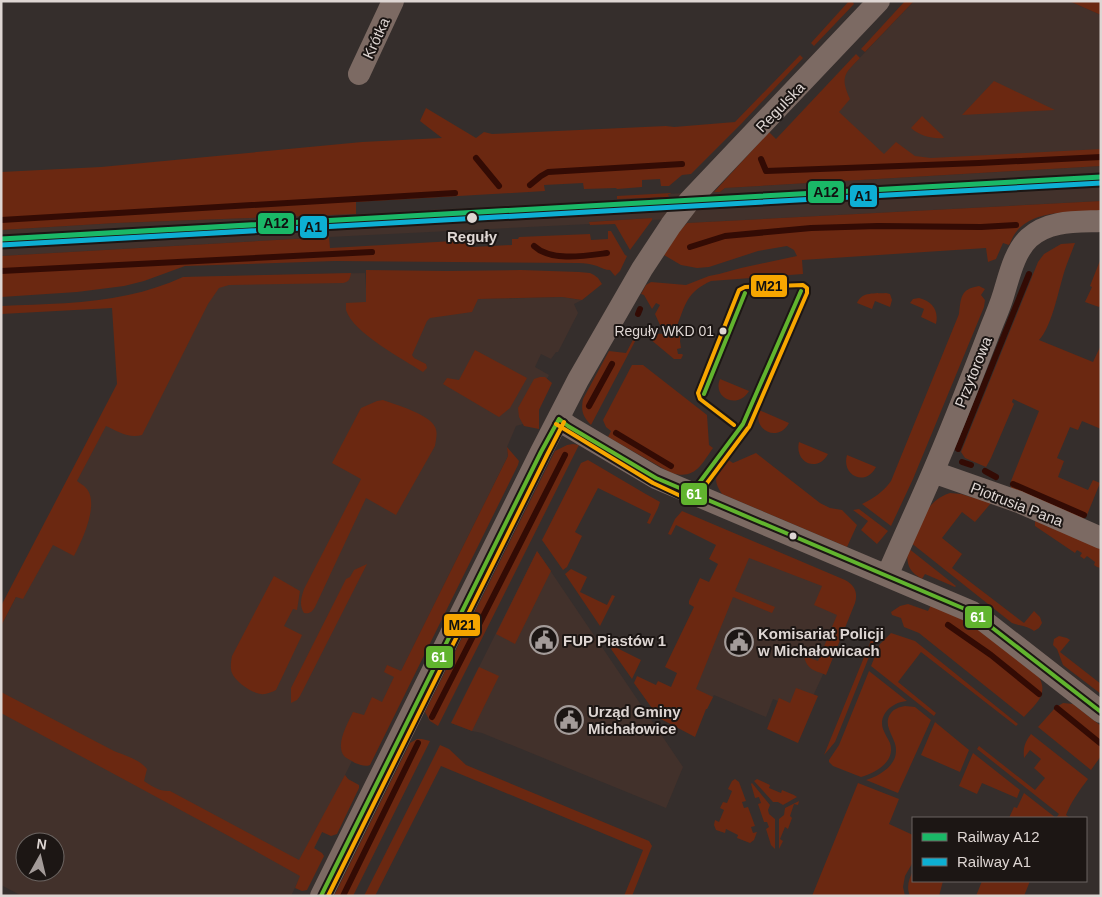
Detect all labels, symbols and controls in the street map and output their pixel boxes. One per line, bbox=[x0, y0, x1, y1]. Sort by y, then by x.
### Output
street label: Krótka bbox=[359, 14, 393, 61]
street label: Regulska bbox=[752, 78, 808, 135]
line badge: A12 bbox=[807, 180, 845, 204]
text: A12 bbox=[813, 184, 839, 200]
line badge: A1 bbox=[849, 184, 878, 208]
text: A1 bbox=[854, 188, 872, 204]
marker: Reguły bbox=[465, 211, 479, 225]
line badge: A12 bbox=[257, 212, 295, 235]
text: A12 bbox=[263, 215, 289, 231]
line badge: A1 bbox=[299, 215, 328, 239]
text: A1 bbox=[304, 219, 322, 235]
place label: Reguły bbox=[447, 228, 498, 245]
line badge: M21 bbox=[750, 274, 788, 298]
text: M21 bbox=[755, 278, 783, 294]
place label: Reguły WKD 01 bbox=[614, 323, 714, 339]
marker: Reguły WKD 01 bbox=[718, 326, 728, 336]
street label: Przytorowa bbox=[951, 333, 995, 410]
street label: Piotrusia Pana bbox=[968, 479, 1066, 530]
line badge: 61 bbox=[680, 482, 708, 506]
text: 61 bbox=[686, 486, 702, 502]
unlabelled marker bbox=[788, 531, 798, 541]
line badge: 61 bbox=[964, 605, 993, 629]
text: 61 bbox=[970, 609, 986, 625]
line badge: M21 bbox=[443, 613, 481, 637]
text: M21 bbox=[448, 617, 476, 633]
public building icon: FUP Piastów 1 bbox=[529, 625, 559, 655]
place label: Komisariat Policji w Michałowicach bbox=[757, 625, 884, 659]
public building icon: Komisariat Policji w Michałowicach bbox=[724, 627, 754, 657]
place label: FUP Piastów 1 bbox=[563, 632, 666, 649]
line badge: 61 bbox=[425, 645, 454, 669]
text: 61 bbox=[431, 649, 447, 665]
place label: Urząd Gminy Michałowice bbox=[588, 703, 681, 737]
public building icon: Urząd Gminy Michałowice bbox=[554, 705, 584, 735]
legend bbox=[912, 817, 1087, 882]
text: Railway A12 bbox=[957, 828, 1040, 845]
north arrow bbox=[15, 832, 65, 882]
text: N bbox=[36, 835, 48, 853]
text: Railway A1 bbox=[957, 853, 1031, 870]

